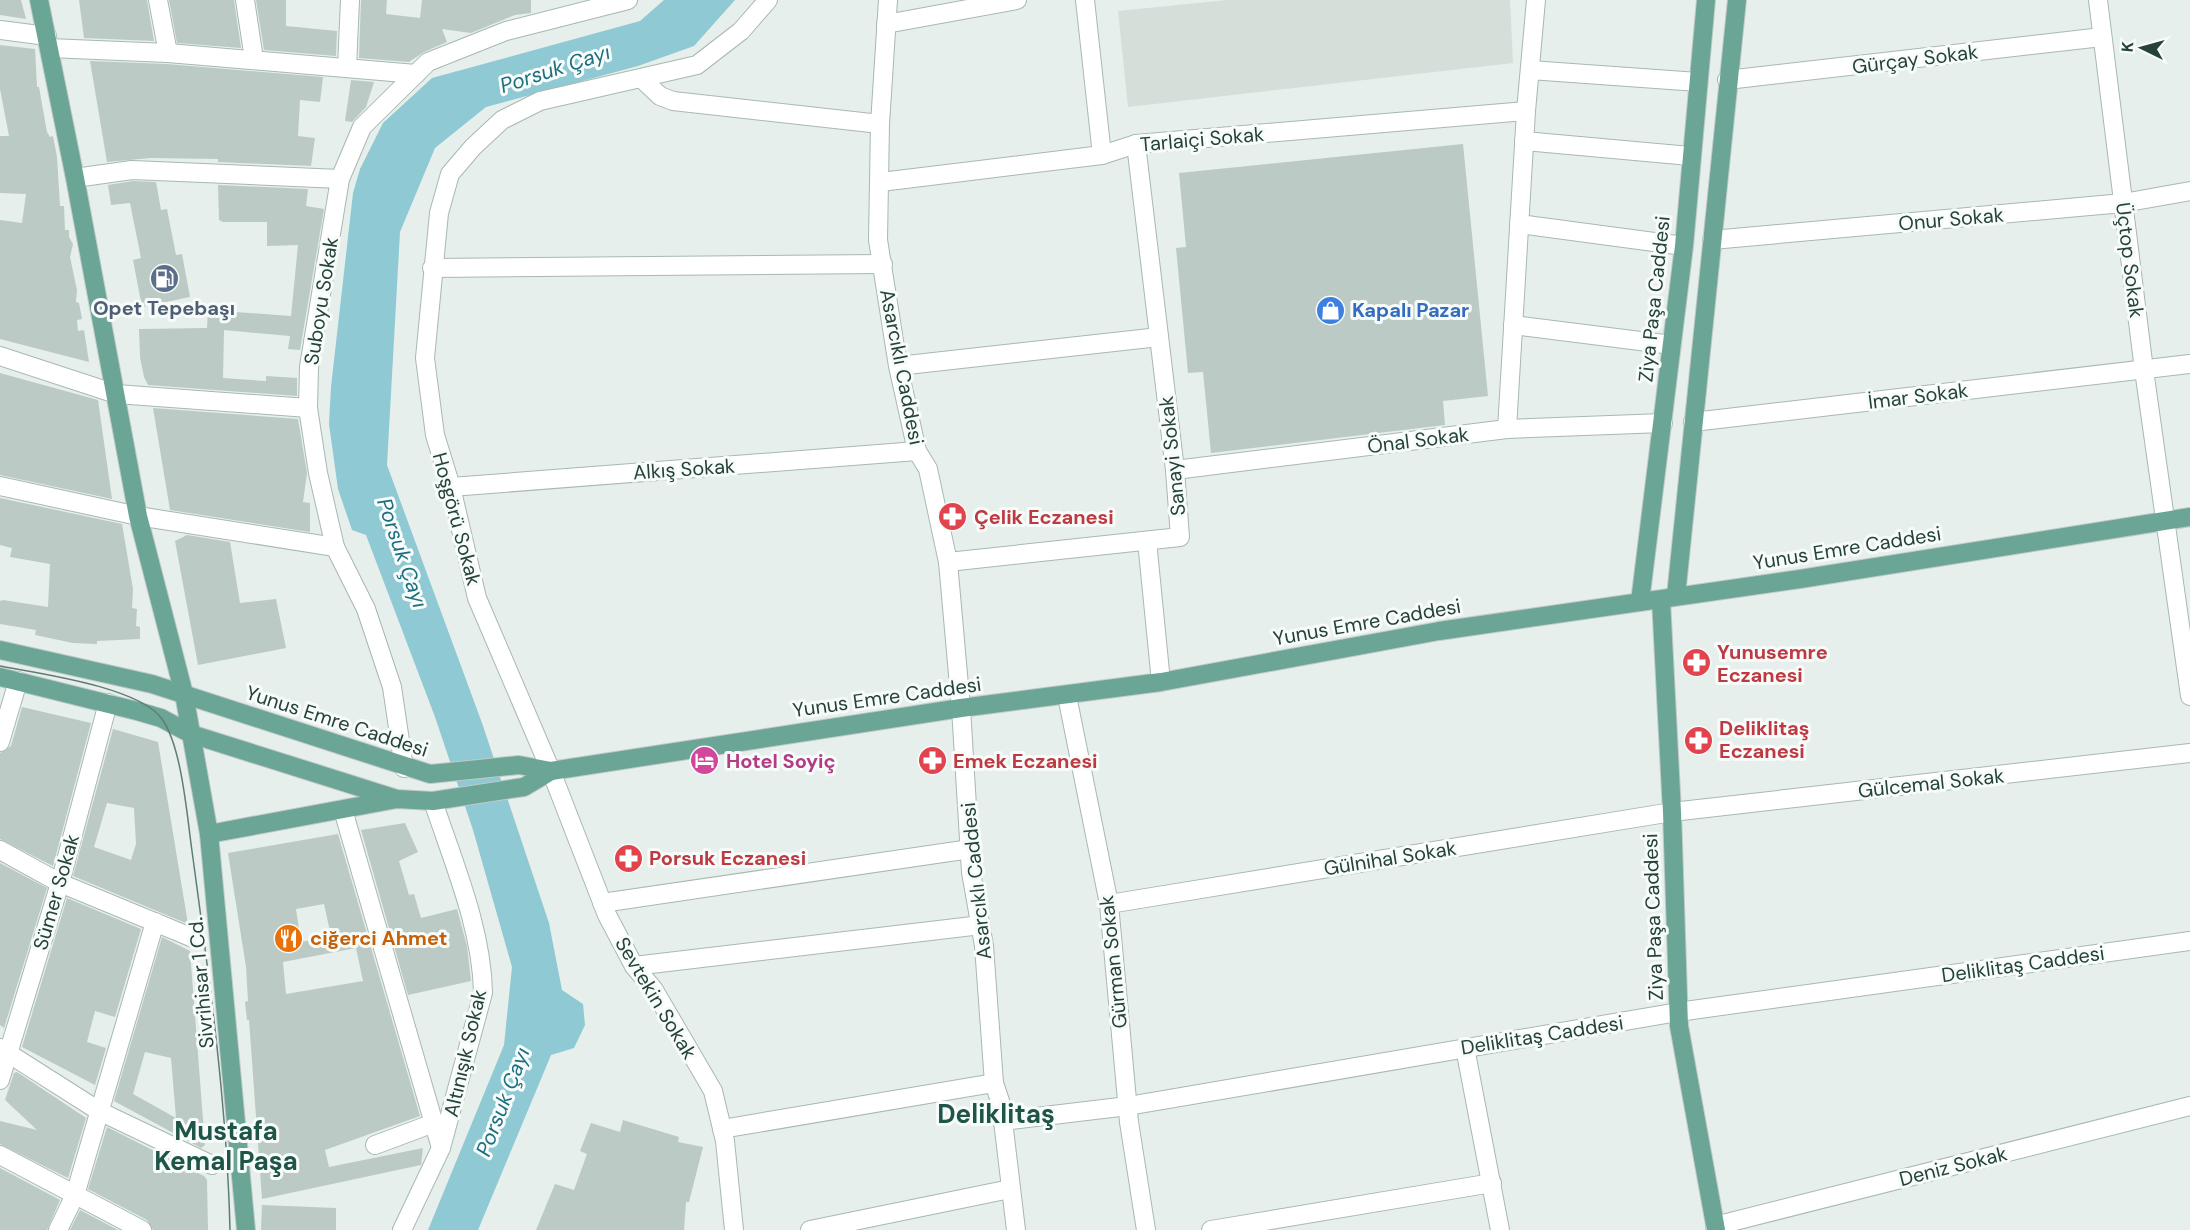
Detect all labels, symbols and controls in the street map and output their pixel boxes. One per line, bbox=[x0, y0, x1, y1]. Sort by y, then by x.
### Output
north arrow bbox=[2112, 18, 2172, 78]
water label: Porsuk Çayı bbox=[496, 38, 614, 100]
street label: Gürçay Sokak bbox=[1851, 38, 1979, 80]
text: K bbox=[2117, 40, 2139, 53]
street label: Tarlaiçi Sokak bbox=[1139, 121, 1265, 157]
street label: Onur Sokak bbox=[1897, 201, 2005, 237]
street label: Üçtop Sokak bbox=[2110, 201, 2150, 319]
street label: Ziya Paşa Caddesi bbox=[1632, 215, 1676, 383]
street label: Suboyu Sokak bbox=[298, 235, 344, 367]
fuel station icon: Opet Tepebaşı bbox=[148, 262, 180, 294]
street label: Asarcıklı Caddesi bbox=[874, 287, 930, 447]
shop icon: Kapalı Pazar bbox=[1315, 294, 1347, 326]
place label: Opet Tepebaşı bbox=[93, 295, 235, 321]
place label: Kapalı Pazar bbox=[1352, 297, 1469, 323]
street label: İmar Sokak bbox=[1867, 377, 1969, 415]
street label: Sanayi Sokak bbox=[1153, 395, 1191, 517]
street label: Önal Sokak bbox=[1366, 421, 1470, 459]
street label: Hoşgörü Sokak bbox=[427, 450, 487, 588]
street label: Alkış Sokak bbox=[632, 452, 736, 486]
water label: Porsuk Çayı bbox=[370, 494, 434, 612]
pharmacy icon: Çelik Eczanesi bbox=[937, 501, 969, 533]
place label: Çelik Eczanesi bbox=[974, 504, 1114, 530]
street label: Yunus Emre Caddesi bbox=[1751, 520, 1943, 576]
street label: Yunus Emre Caddesi bbox=[1271, 593, 1463, 651]
place label: Yunusemre Eczanesi bbox=[1717, 639, 1828, 688]
pharmacy icon: Yunusemre Eczanesi bbox=[1680, 647, 1712, 679]
street label: Yunus Emre Caddesi bbox=[791, 671, 983, 723]
street label: Yunus Emre Caddesi bbox=[243, 679, 431, 763]
place label: Deliklitaş Eczanesi bbox=[1719, 715, 1809, 764]
pharmacy icon: Deliklitaş Eczanesi bbox=[1682, 724, 1714, 756]
hotel icon: Hotel Soyiç bbox=[689, 745, 721, 777]
pharmacy icon: Emek Eczanesi bbox=[916, 745, 948, 777]
place label: Hotel Soyiç bbox=[726, 748, 836, 774]
place label: Emek Eczanesi bbox=[953, 748, 1098, 774]
street label: Gülcemal Sokak bbox=[1857, 762, 2005, 804]
street label: Asarcıklı Caddesi bbox=[955, 801, 997, 961]
street label: Sümer Sokak bbox=[27, 831, 85, 953]
street label: Ziya Paşa Caddesi bbox=[1637, 833, 1669, 1001]
street label: Gülnihal Sokak bbox=[1322, 835, 1458, 881]
pharmacy icon: Porsuk Eczanesi bbox=[612, 842, 644, 874]
place label: Porsuk Eczanesi bbox=[649, 845, 806, 871]
street label: Gürman Sokak bbox=[1093, 894, 1133, 1030]
street label: Sivrihisar 1 Cd. bbox=[182, 916, 220, 1050]
restaurant icon: ciğerci Ahmet bbox=[273, 922, 305, 954]
place label: ciğerci Ahmet bbox=[310, 925, 447, 951]
street label: Sevtekin Sokak bbox=[609, 932, 703, 1064]
street label: Deliklitaş Caddesi bbox=[1940, 940, 2106, 988]
street label: Altınışık Sokak bbox=[438, 987, 492, 1119]
street label: Deliklitaş Caddesi bbox=[1459, 1009, 1625, 1061]
water label: Porsuk Çayı bbox=[469, 1043, 537, 1160]
district label: Deliklitaş bbox=[937, 1097, 1055, 1131]
district label: Mustafa Kemal Paşa bbox=[154, 1114, 298, 1178]
street label: Deniz Sokak bbox=[1896, 1140, 2010, 1192]

